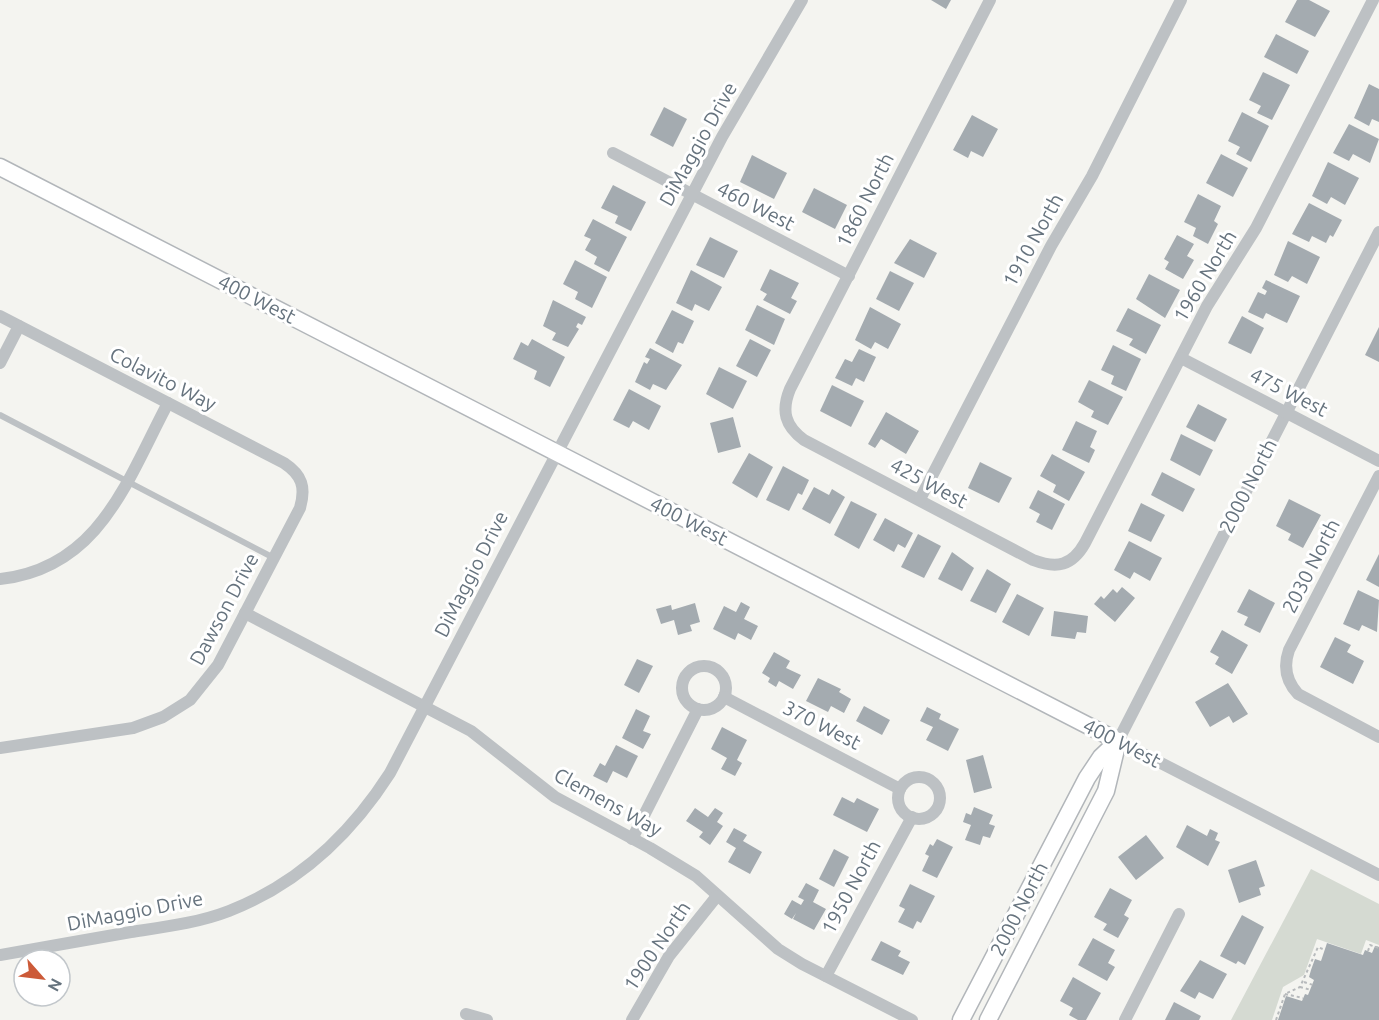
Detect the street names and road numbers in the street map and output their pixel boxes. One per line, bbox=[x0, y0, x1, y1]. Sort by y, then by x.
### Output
street label: DiMaggio Drive bbox=[654, 78, 741, 210]
street label: 1860 North bbox=[831, 149, 898, 251]
street label: 460 West bbox=[713, 176, 799, 235]
street label: 1910 North bbox=[998, 189, 1067, 290]
street label: 1960 North bbox=[1168, 226, 1241, 326]
street label: 400 West bbox=[214, 269, 300, 328]
street label: Colavito Way bbox=[106, 342, 221, 415]
street label: 475 West bbox=[1246, 362, 1332, 421]
street label: 2000 North bbox=[1214, 435, 1281, 537]
street label: 425 West bbox=[887, 453, 972, 513]
street label: 400 West bbox=[646, 491, 732, 550]
street label: DiMaggio Drive bbox=[429, 507, 512, 641]
street label: 2030 North bbox=[1277, 515, 1344, 617]
street label: Dawson Drive bbox=[184, 549, 263, 669]
street label: 370 West bbox=[779, 695, 865, 754]
street label: 400 West bbox=[1079, 713, 1165, 772]
street label: Clemens Way bbox=[550, 763, 666, 841]
street label: 1950 North bbox=[816, 836, 885, 937]
street label: 2000 North bbox=[985, 858, 1052, 960]
street label: DiMaggio Drive bbox=[65, 886, 205, 935]
street label: 1900 North bbox=[618, 897, 695, 995]

